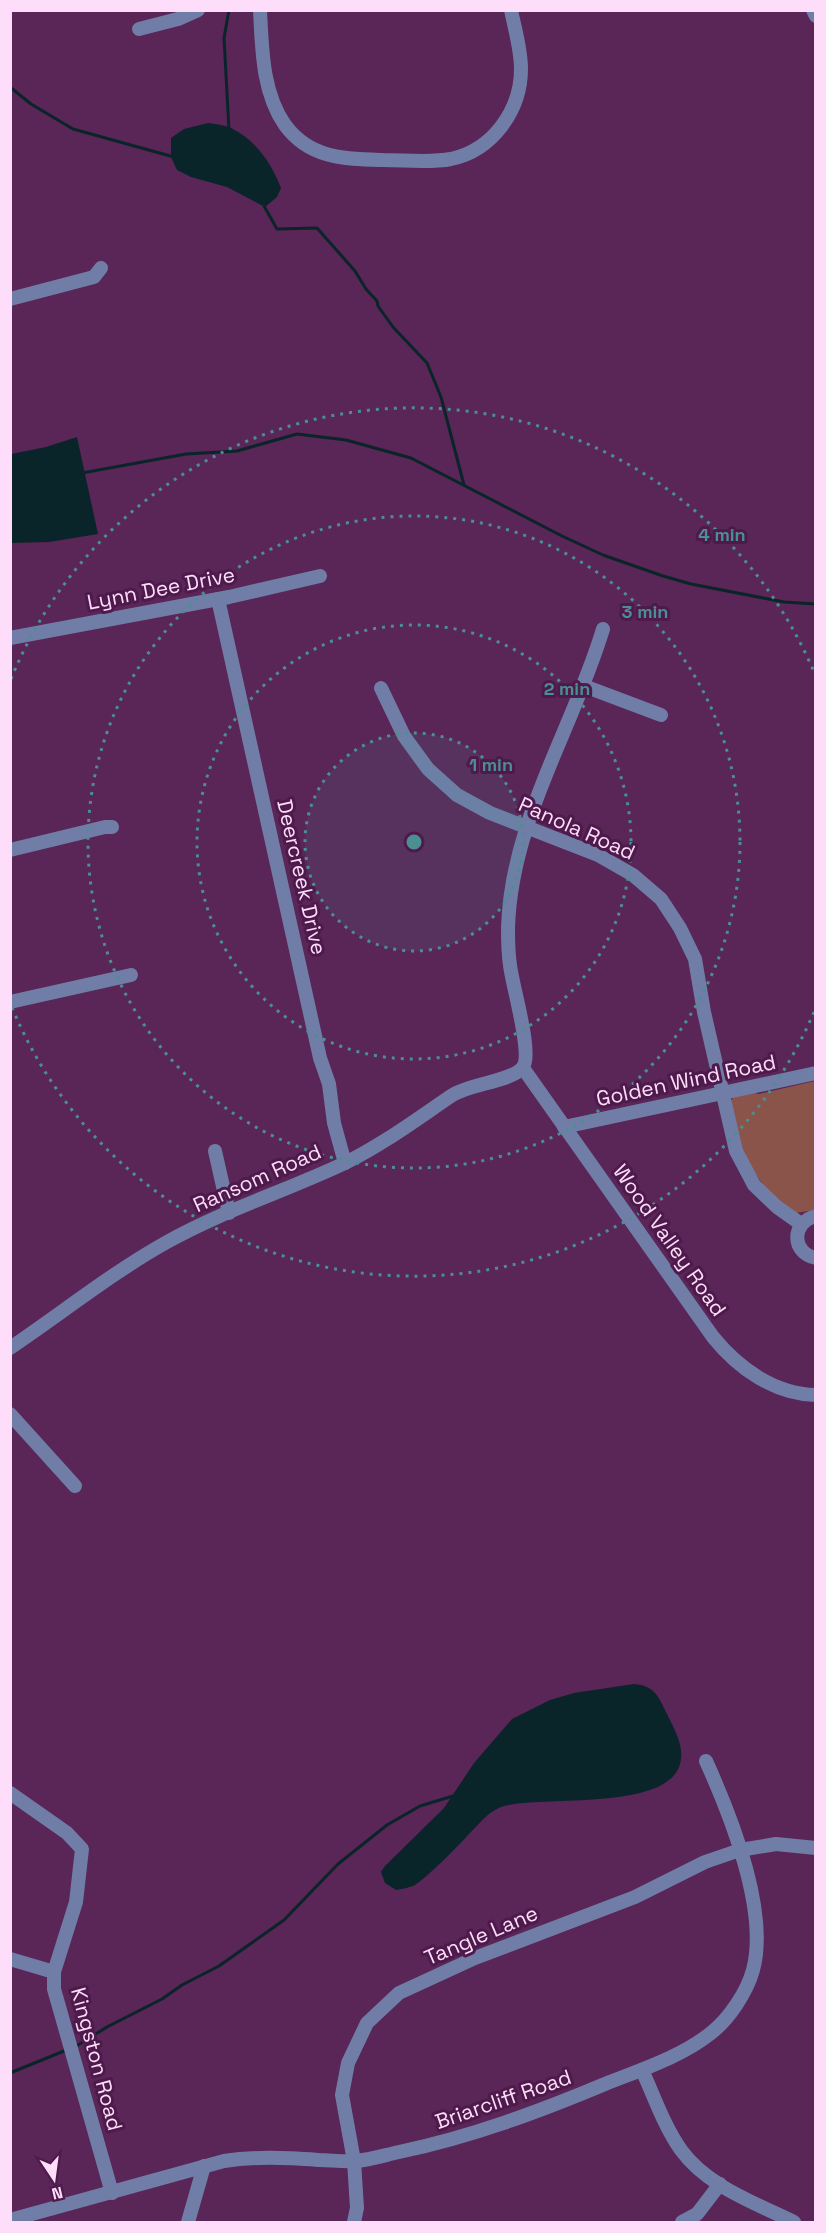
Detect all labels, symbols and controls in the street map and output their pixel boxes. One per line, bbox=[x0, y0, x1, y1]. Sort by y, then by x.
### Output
text: 4 min bbox=[698, 523, 746, 546]
street label: Lynn Dee Drive bbox=[85, 560, 237, 616]
text: 3 min bbox=[622, 600, 668, 623]
text: 2 min bbox=[544, 677, 590, 700]
text: 1 min bbox=[469, 753, 513, 776]
street label: Panola Road bbox=[515, 790, 639, 866]
street label: Deercreek Drive bbox=[271, 797, 333, 957]
centre of rings bbox=[404, 832, 424, 852]
street label: Golden Wind Road bbox=[594, 1048, 778, 1112]
street label: Ransom Road bbox=[189, 1138, 325, 1218]
street label: Wood Valley Road bbox=[607, 1159, 733, 1321]
street label: Tangle Lane bbox=[420, 1899, 542, 1971]
street label: Kingston Road bbox=[65, 1984, 129, 2134]
street label: Briarcliff Road bbox=[431, 2063, 575, 2135]
north arrow bbox=[24, 2149, 84, 2209]
text: N bbox=[50, 2182, 65, 2205]

